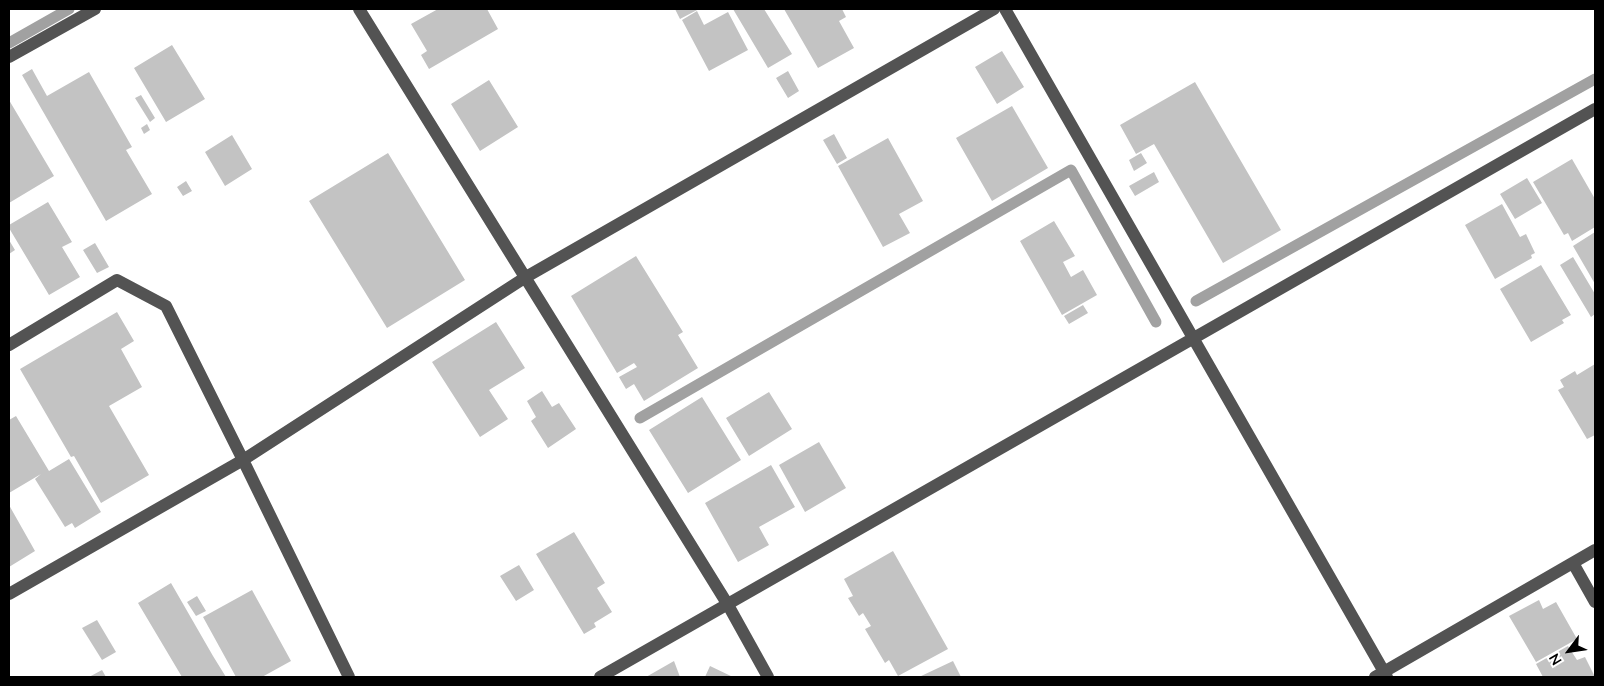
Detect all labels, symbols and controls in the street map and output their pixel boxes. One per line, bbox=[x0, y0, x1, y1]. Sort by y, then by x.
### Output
north arrow bbox=[1544, 626, 1594, 676]
text: N bbox=[1545, 650, 1567, 668]

